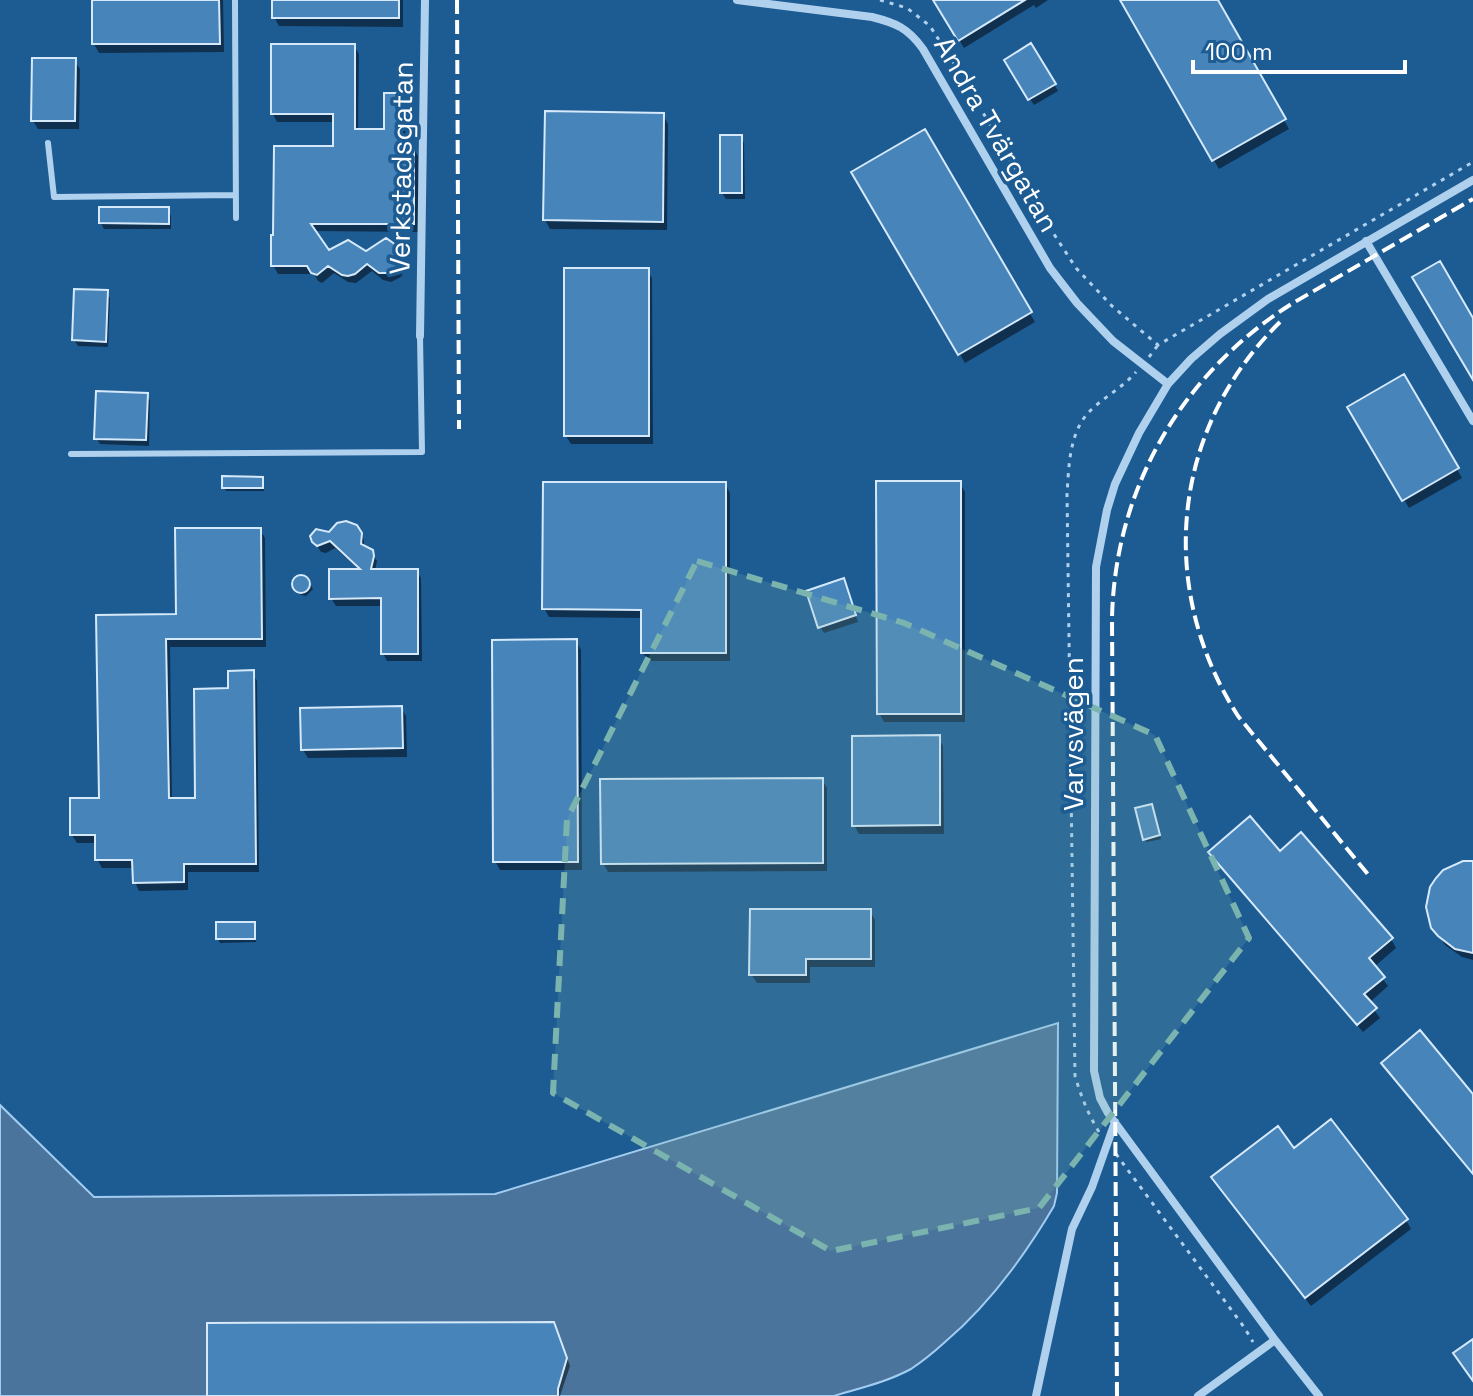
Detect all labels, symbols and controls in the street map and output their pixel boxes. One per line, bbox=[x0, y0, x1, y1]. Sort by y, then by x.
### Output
scale bar bbox=[1193, 24, 1405, 74]
street label: Andra Tvärgatan bbox=[926, 30, 1068, 238]
text: 100 m bbox=[1205, 36, 1273, 67]
street label: Verkstadsgatan bbox=[381, 61, 421, 275]
street label: Varvsvägen bbox=[1055, 657, 1091, 811]

